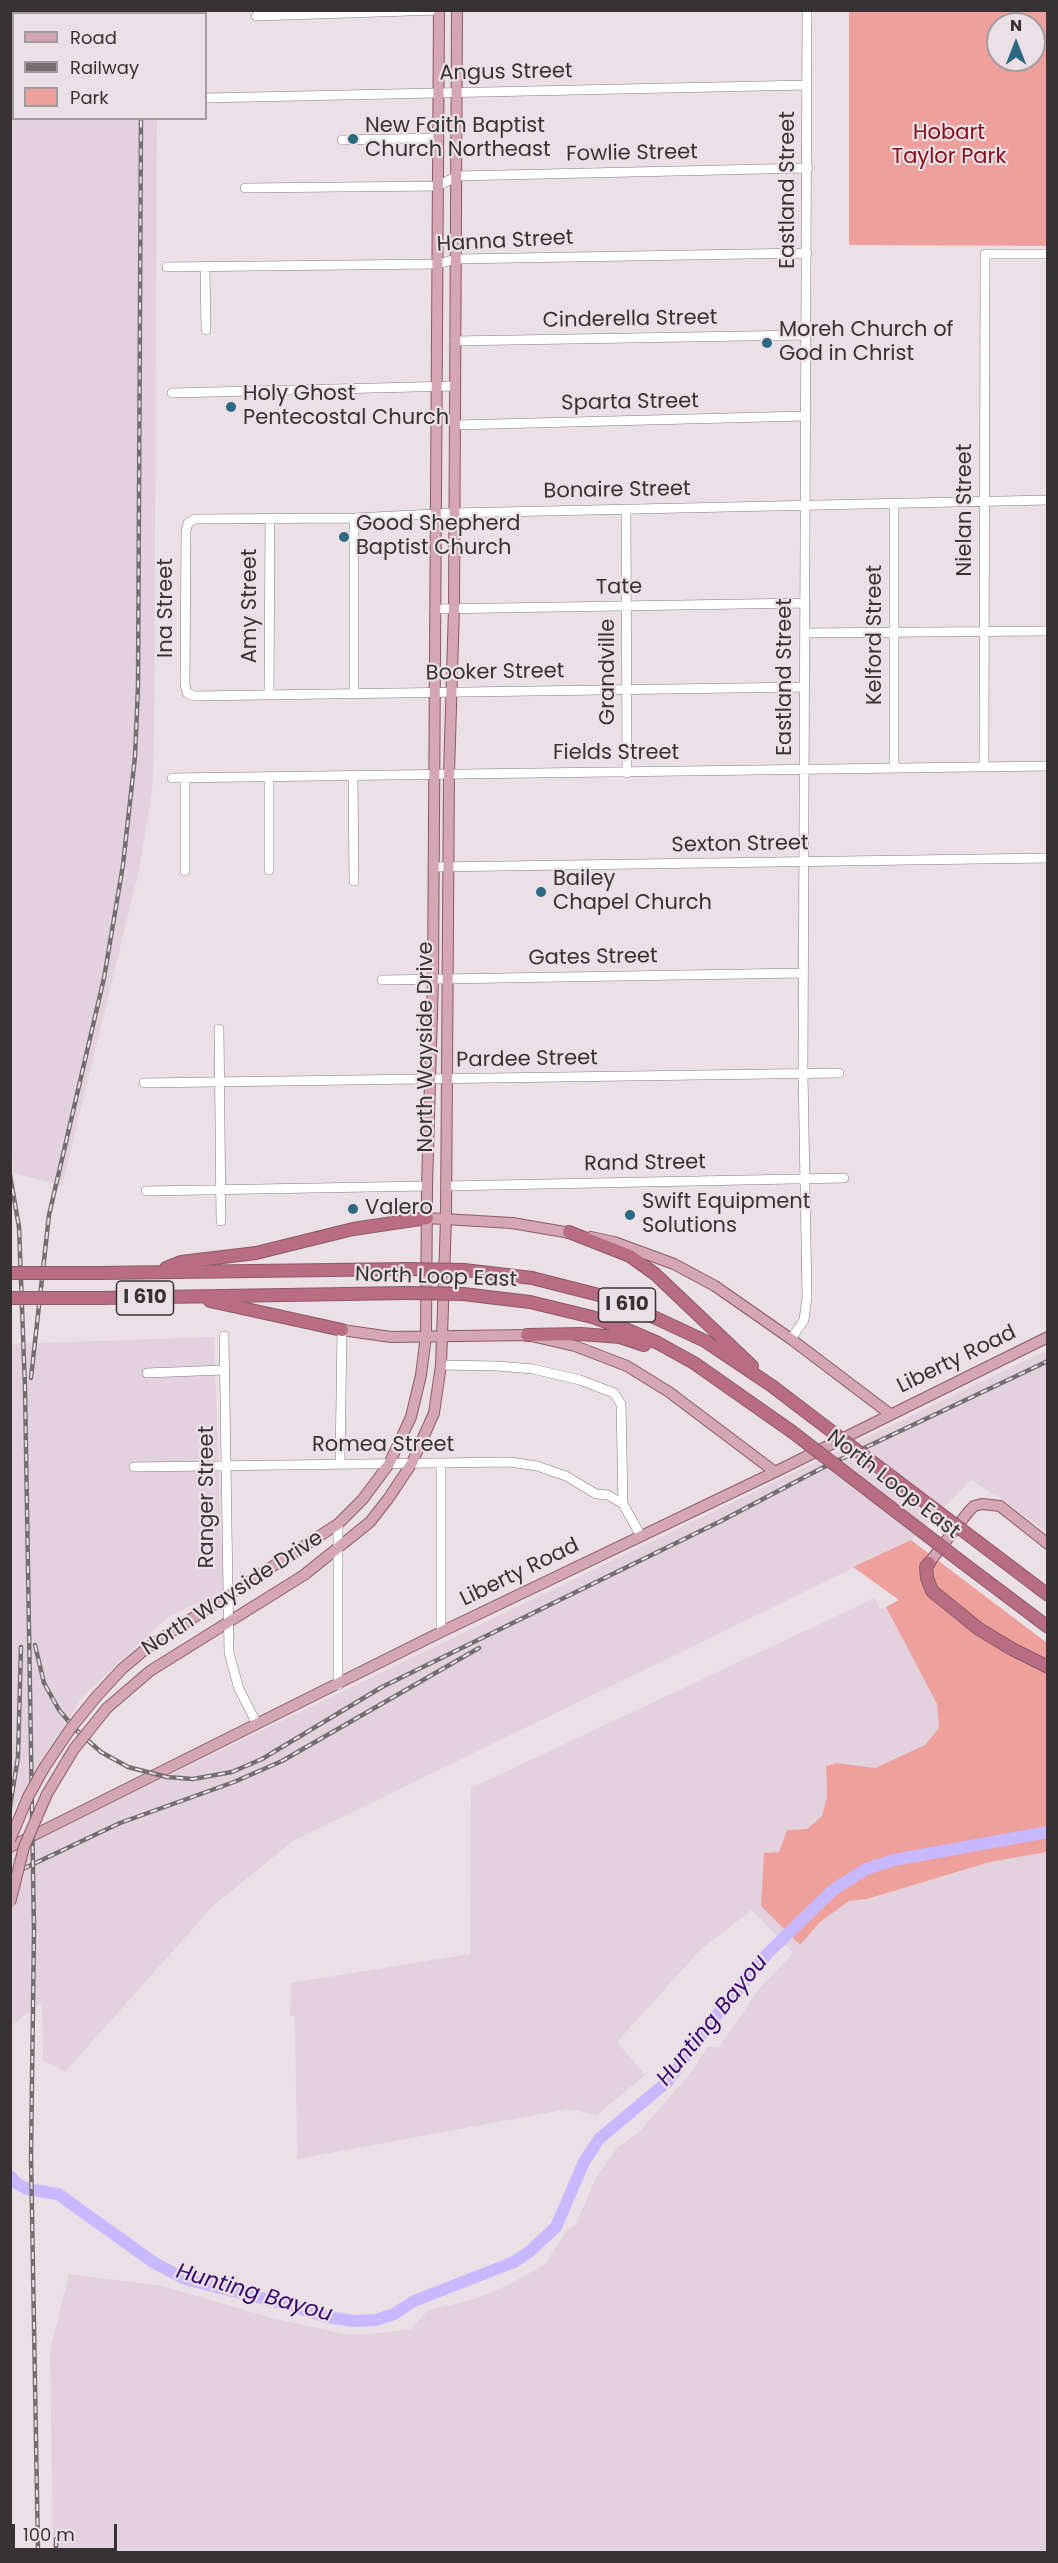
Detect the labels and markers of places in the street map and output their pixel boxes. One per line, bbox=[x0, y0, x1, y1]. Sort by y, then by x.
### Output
place label: New Faith Baptist Church Northeast bbox=[365, 114, 551, 164]
marker: New Faith Baptist Church Northeast bbox=[346, 132, 360, 146]
place label: Moreh Church of God in Christ bbox=[779, 318, 953, 368]
marker: Moreh Church of God in Christ bbox=[760, 336, 774, 350]
place label: Holy Ghost Pentecostal Church bbox=[243, 382, 449, 432]
marker: Holy Ghost Pentecostal Church bbox=[224, 400, 238, 414]
place label: Good Shepherd Baptist Church bbox=[356, 512, 520, 562]
marker: Good Shepherd Baptist Church bbox=[337, 530, 351, 544]
place label: Bailey Chapel Church bbox=[553, 867, 712, 917]
marker: Bailey Chapel Church bbox=[534, 885, 548, 899]
place label: Swift Equipment Solutions bbox=[642, 1190, 810, 1240]
place label: Valero bbox=[365, 1196, 433, 1222]
marker: Valero bbox=[346, 1202, 360, 1216]
marker: Swift Equipment Solutions bbox=[623, 1208, 637, 1222]

